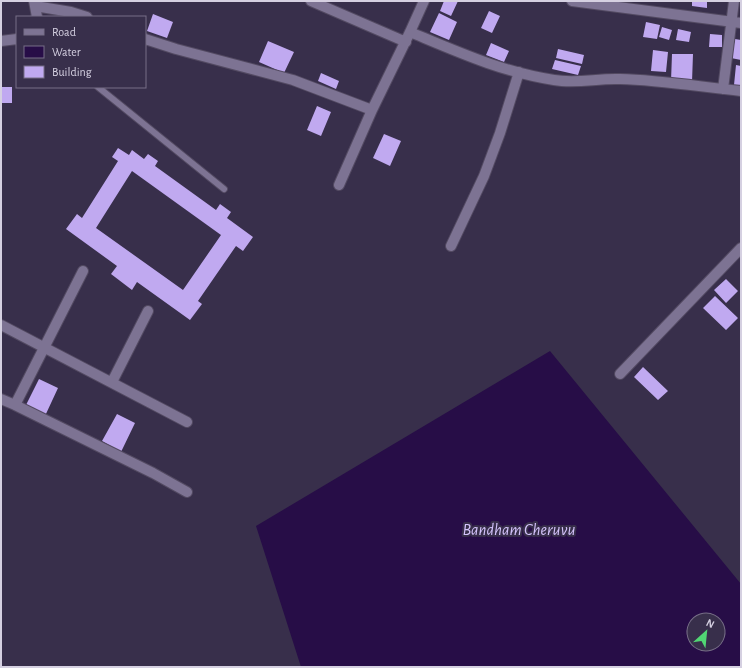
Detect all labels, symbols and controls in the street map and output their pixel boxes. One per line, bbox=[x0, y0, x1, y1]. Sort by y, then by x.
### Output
legend bbox=[16, 16, 146, 88]
text: Road bbox=[52, 26, 76, 38]
text: Water bbox=[52, 46, 81, 58]
text: Building bbox=[52, 66, 92, 78]
water label: Bandham Cheruvu bbox=[463, 521, 575, 538]
north arrow bbox=[686, 612, 726, 652]
text: N bbox=[704, 617, 716, 630]

